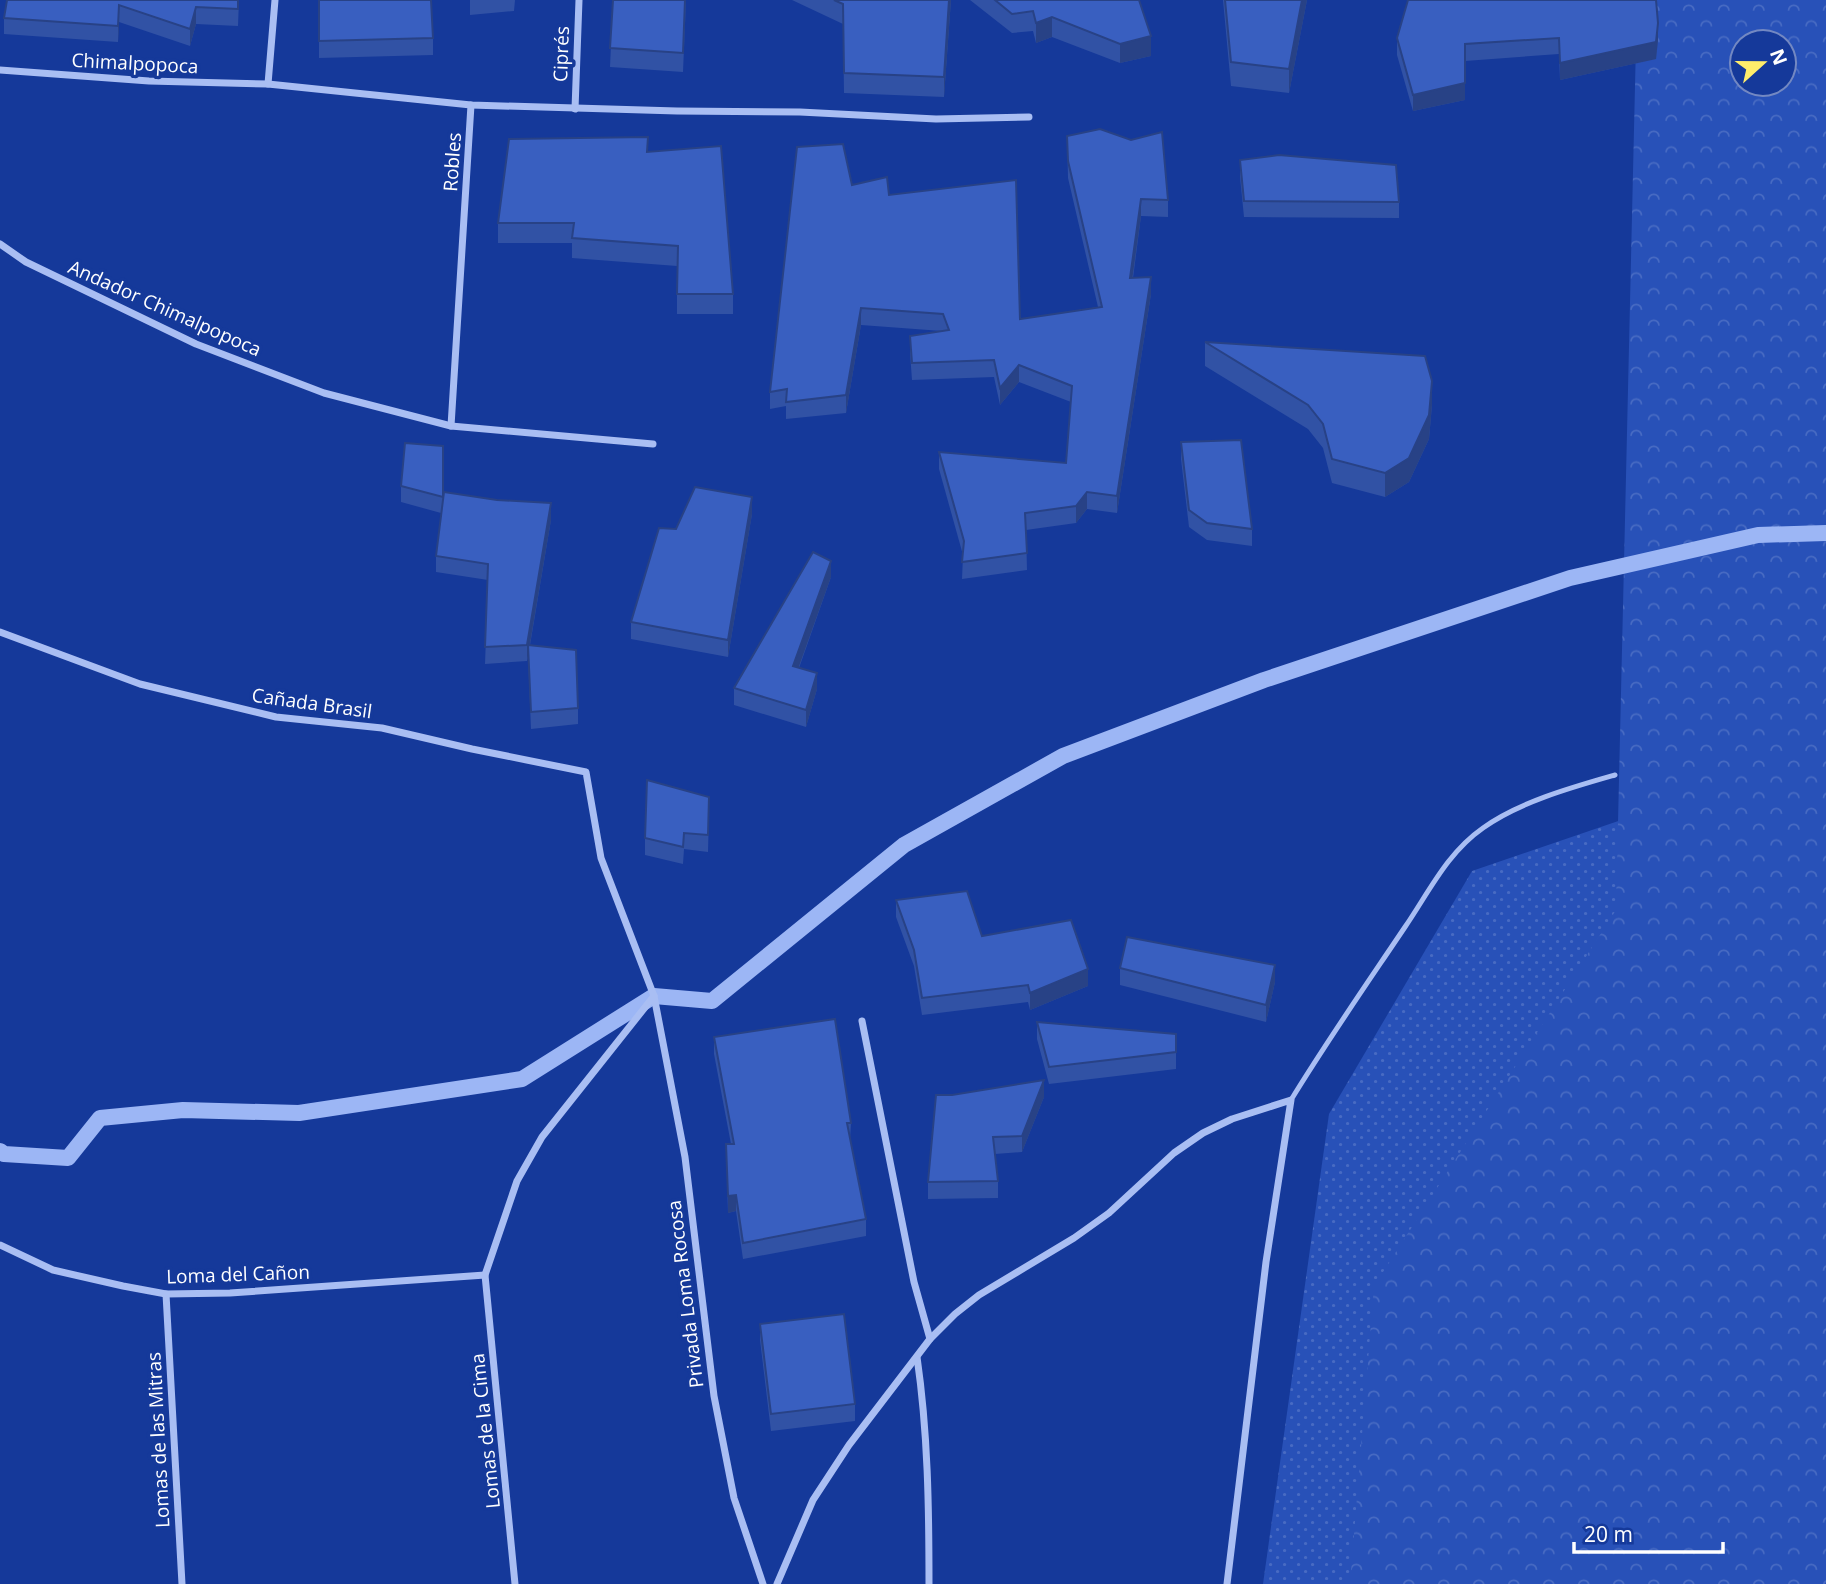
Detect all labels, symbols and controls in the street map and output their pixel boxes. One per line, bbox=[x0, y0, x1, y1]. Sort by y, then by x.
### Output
street label: Ciprés bbox=[547, 26, 575, 82]
north arrow bbox=[1728, 28, 1798, 98]
text: N bbox=[1764, 45, 1794, 69]
street label: Chimalpopoca bbox=[71, 47, 199, 79]
street label: Robles bbox=[437, 132, 467, 192]
street label: Andador Chimalpopoca bbox=[64, 254, 266, 362]
street label: Cañada Brasil bbox=[250, 682, 374, 724]
street label: Privada Loma Rocosa bbox=[661, 1199, 709, 1389]
street label: Loma del Cañon bbox=[166, 1259, 310, 1289]
street label: Lomas de las Mitras bbox=[140, 1351, 176, 1529]
street label: Lomas de la Cima bbox=[464, 1352, 506, 1510]
scale bar bbox=[1574, 1510, 1723, 1554]
text: 20 m bbox=[1584, 1520, 1633, 1548]

